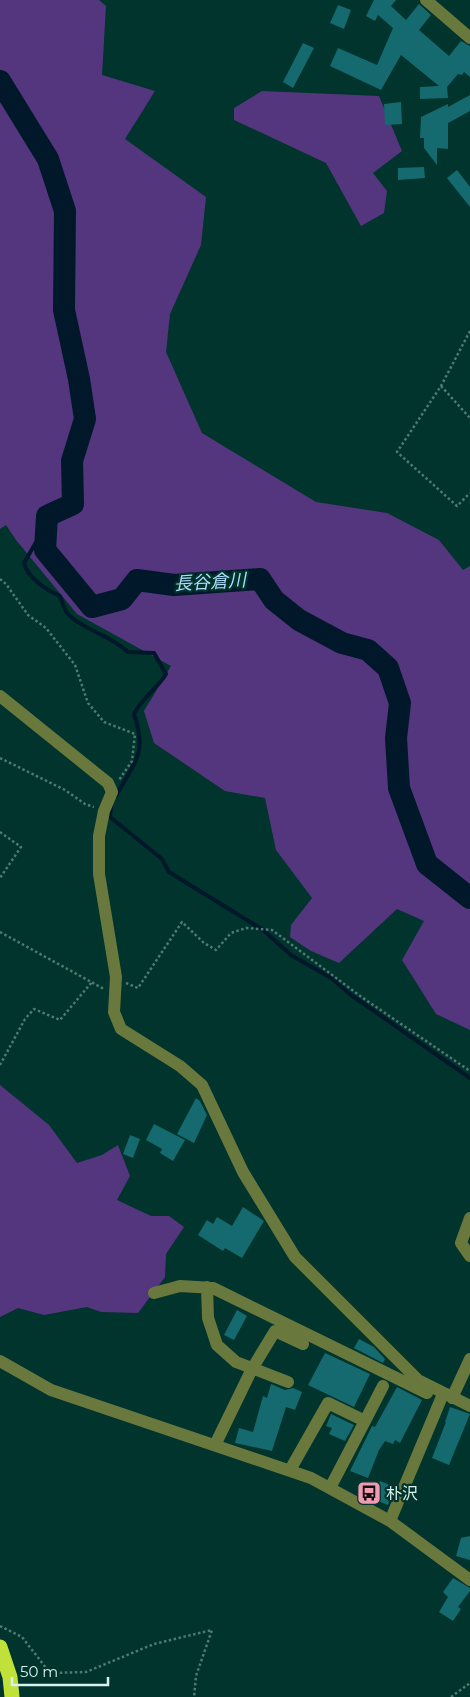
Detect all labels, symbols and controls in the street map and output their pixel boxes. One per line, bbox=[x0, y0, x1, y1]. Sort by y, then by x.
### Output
water label: 長谷倉川 bbox=[173, 569, 249, 595]
bus stop icon: 朴沢 bbox=[356, 1480, 382, 1506]
place label: 朴沢 bbox=[386, 1484, 418, 1503]
scale bar bbox=[12, 1654, 109, 1686]
text: 50 m bbox=[20, 1662, 58, 1681]

